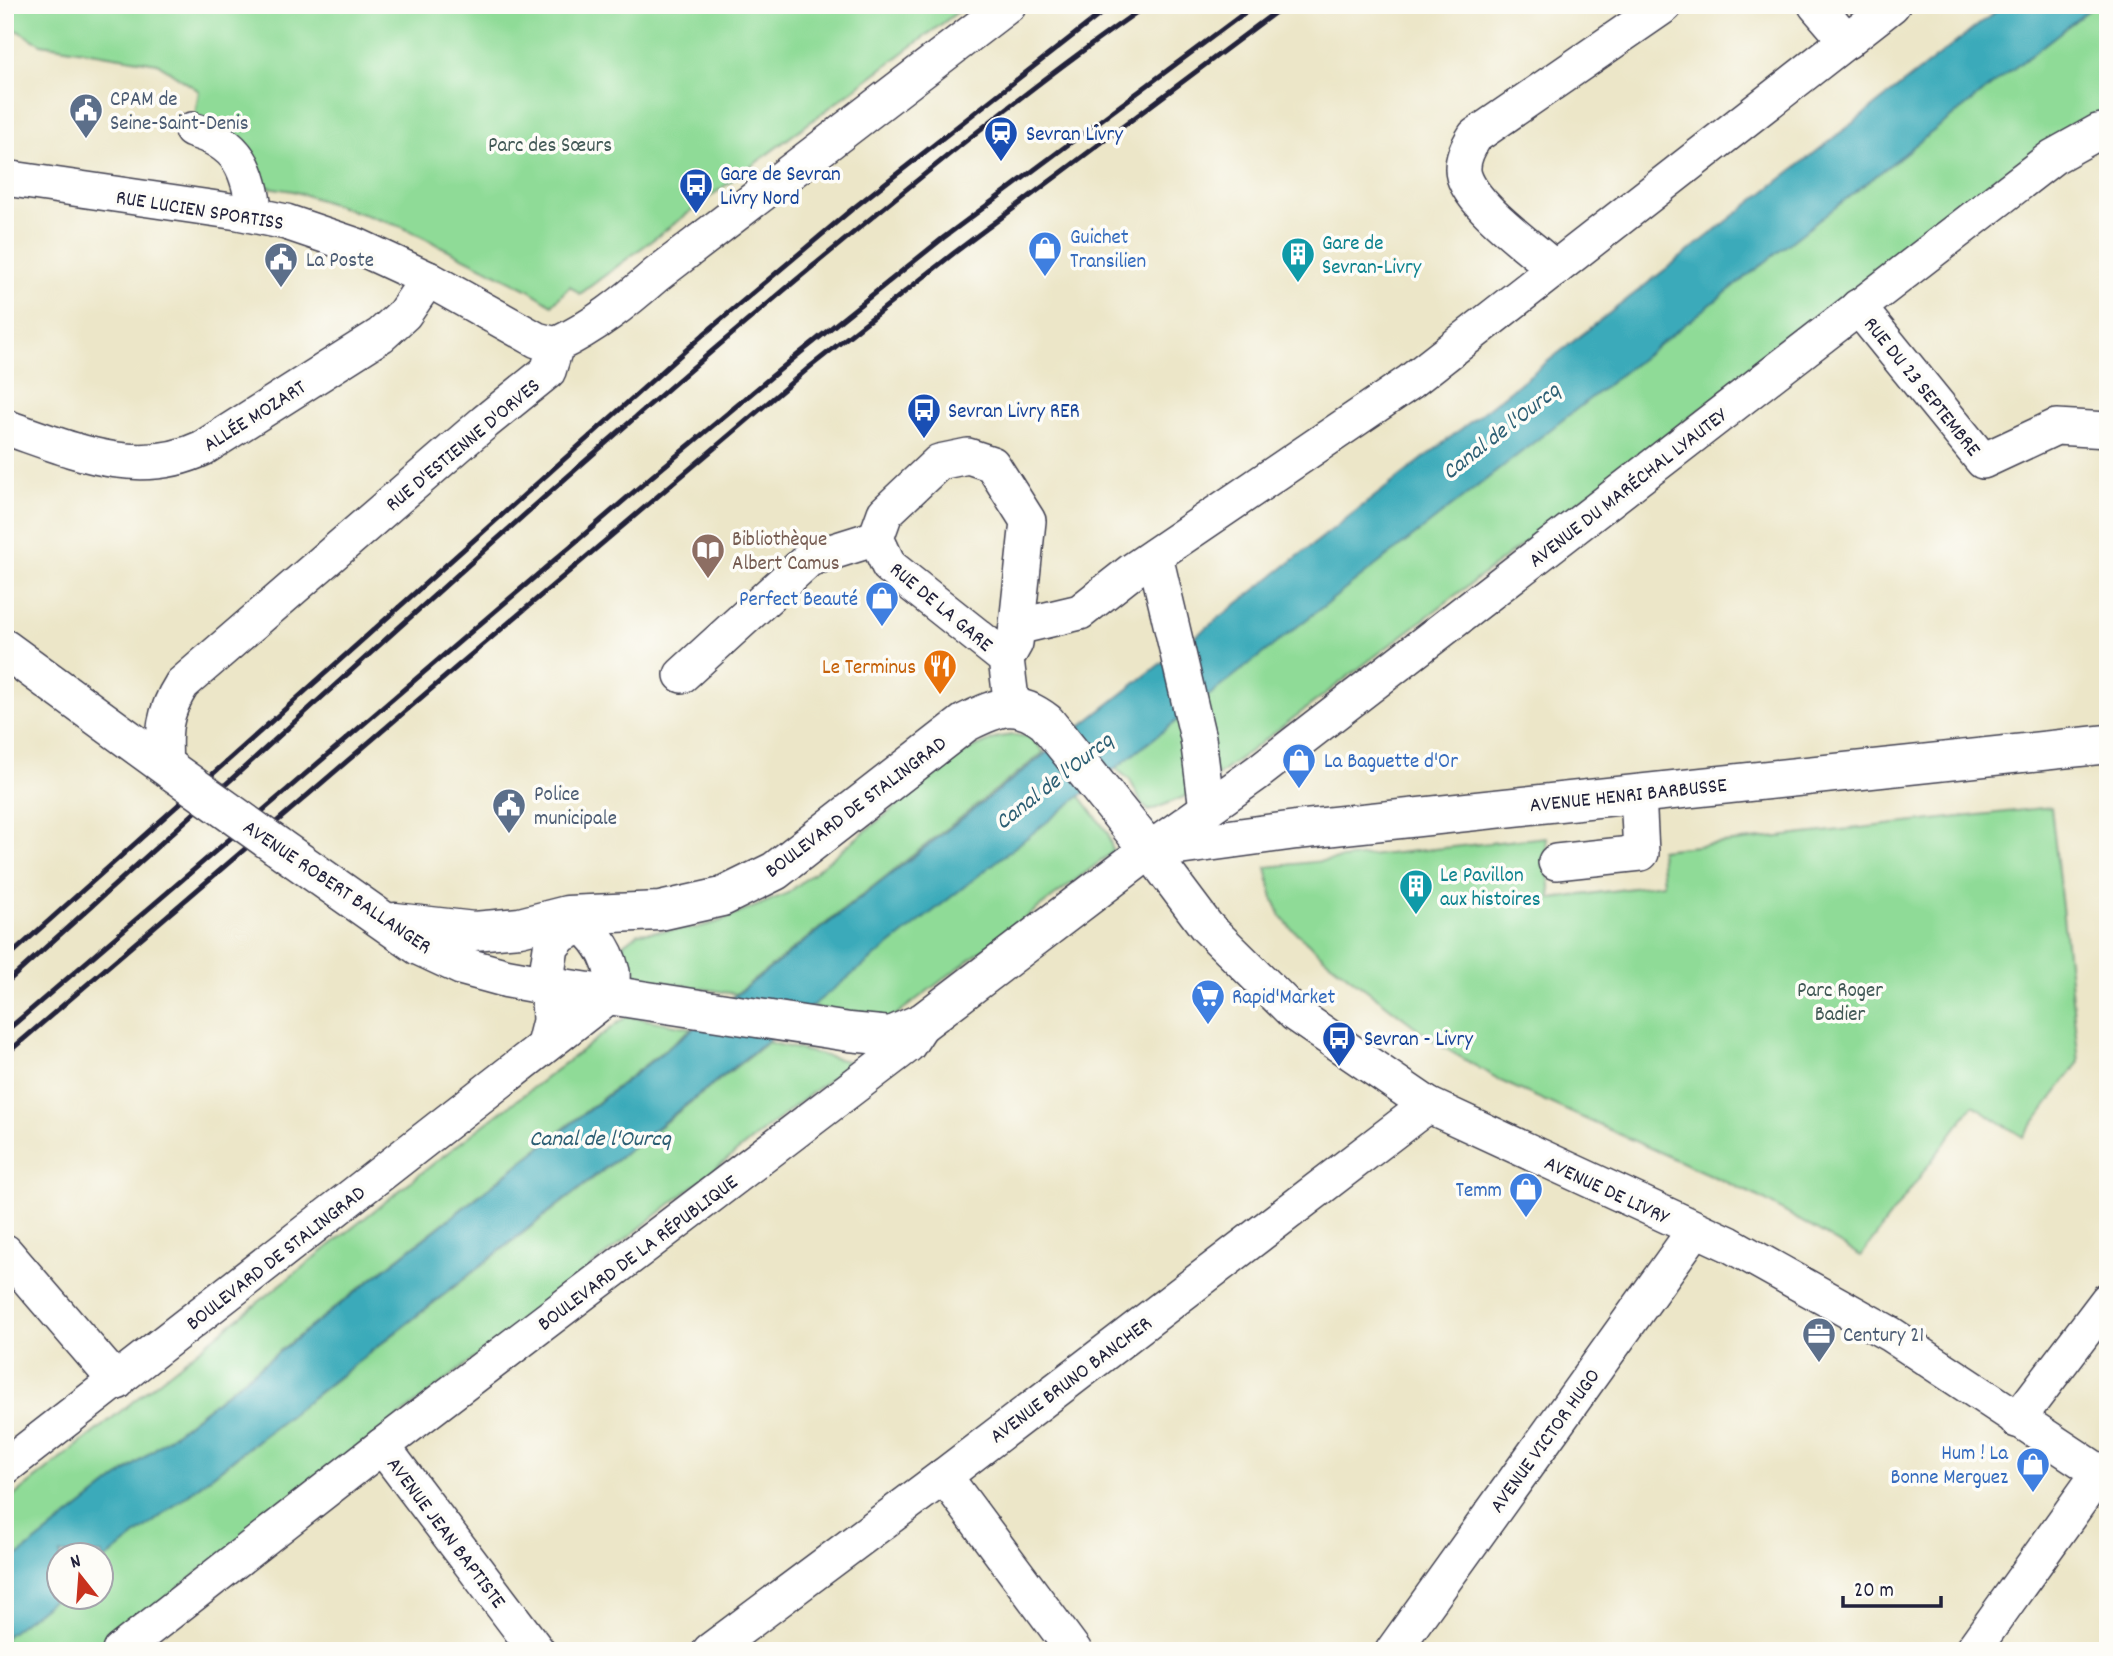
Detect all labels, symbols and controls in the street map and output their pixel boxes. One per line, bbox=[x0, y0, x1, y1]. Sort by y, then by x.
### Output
place label: CPAM de Seine-Saint-Denis bbox=[110, 86, 249, 140]
public building icon: CPAM de Seine-Saint-Denis bbox=[67, 91, 105, 140]
station icon: Sevran Livry bbox=[982, 114, 1020, 163]
place label: Sevran Livry bbox=[1026, 121, 1123, 151]
park label: Parc des Sœurs bbox=[488, 132, 612, 162]
place label: Gare de Sevran Livry Nord bbox=[720, 161, 841, 215]
bus stop icon: Gare de Sevran Livry Nord bbox=[677, 166, 715, 215]
street label: RUE LUCIEN SPORTISS bbox=[113, 184, 286, 240]
place label: Guichet Transilien bbox=[1070, 224, 1146, 278]
shop icon: Guichet Transilien bbox=[1026, 229, 1064, 278]
place label: Gare de Sevran-Livry bbox=[1322, 230, 1422, 284]
building icon: Gare de Sevran-Livry bbox=[1279, 235, 1317, 284]
public building icon: La Poste bbox=[262, 240, 300, 289]
place label: La Poste bbox=[306, 247, 374, 277]
street label: RUE DU 23 SEPTEMBRE bbox=[1855, 312, 1987, 465]
street label: RUE D'ESTIENNE D'ORVES bbox=[380, 372, 548, 520]
street label: ALLÉE MOZART bbox=[198, 374, 313, 461]
water label: Canal de l'Ourcq bbox=[1436, 376, 1569, 489]
bus stop icon: Sevran Livry RER bbox=[905, 391, 943, 440]
place label: Sevran Livry RER bbox=[948, 398, 1080, 428]
street label: AVENUE DU MARÉCHAL LYAUTEY bbox=[1523, 401, 1736, 577]
place label: Bibliothèque Albert Camus bbox=[732, 526, 840, 580]
library icon: Bibliothèque Albert Camus bbox=[689, 531, 727, 580]
street label: RUE DE LA GARE bbox=[882, 556, 999, 661]
shop icon: Perfect Beauté bbox=[863, 579, 901, 628]
place label: Perfect Beauté bbox=[739, 586, 858, 616]
restaurant icon: Le Terminus bbox=[921, 647, 959, 696]
place label: Le Terminus bbox=[822, 654, 916, 684]
water label: Canal de l'Ourcq bbox=[989, 726, 1122, 839]
street label: BOULEVARD DE STALINGRAD bbox=[760, 730, 954, 887]
shop icon: La Baguette d'Or bbox=[1280, 741, 1318, 790]
place label: La Baguette d'Or bbox=[1324, 748, 1458, 778]
street label: AVENUE HENRI BARBUSSE bbox=[1528, 772, 1729, 822]
place label: Police municipale bbox=[534, 781, 617, 835]
public building icon: Police municipale bbox=[490, 786, 528, 835]
street label: AVENUE ROBERT BALLANGER bbox=[236, 814, 437, 963]
place label: Le Pavillon aux histoires bbox=[1440, 862, 1541, 916]
building icon: Le Pavillon aux histoires bbox=[1397, 867, 1435, 916]
supermarket icon: Rapid'Market bbox=[1189, 977, 1227, 1026]
park label: Parc Roger Badier bbox=[1797, 977, 1883, 1031]
place label: Rapid'Market bbox=[1232, 984, 1335, 1014]
bus stop icon: Sevran - Livry bbox=[1320, 1019, 1358, 1068]
place label: Sevran - Livry bbox=[1364, 1026, 1473, 1056]
water label: Canal de l'Ourcq bbox=[529, 1124, 672, 1157]
street label: AVENUE DE LIVRY bbox=[1539, 1150, 1674, 1234]
street label: BOULEVARD DE LA RÉPUBLIQUE bbox=[532, 1169, 746, 1340]
shop icon: Temm bbox=[1507, 1170, 1545, 1219]
place label: Temm bbox=[1456, 1177, 1502, 1207]
street label: BOULEVARD DE STALINGRAD bbox=[181, 1180, 373, 1339]
street label: AVENUE BRUNO BANCHER bbox=[984, 1310, 1159, 1452]
office icon: Century 21 bbox=[1800, 1315, 1838, 1364]
place label: Century 21 bbox=[1843, 1322, 1924, 1352]
street label: AVENUE VICTOR HUGO bbox=[1484, 1363, 1609, 1520]
place label: Hum ! La Bonne Merguez bbox=[1890, 1440, 2009, 1494]
shop icon: Hum ! La Bonne Merguez bbox=[2014, 1445, 2052, 1494]
street label: AVENUE JEAN BAPTISTE bbox=[378, 1452, 512, 1616]
north arrow bbox=[46, 1540, 116, 1610]
text: N bbox=[68, 1549, 84, 1577]
scale bar bbox=[1843, 1565, 1941, 1609]
text: 20 m bbox=[1854, 1577, 1894, 1607]

